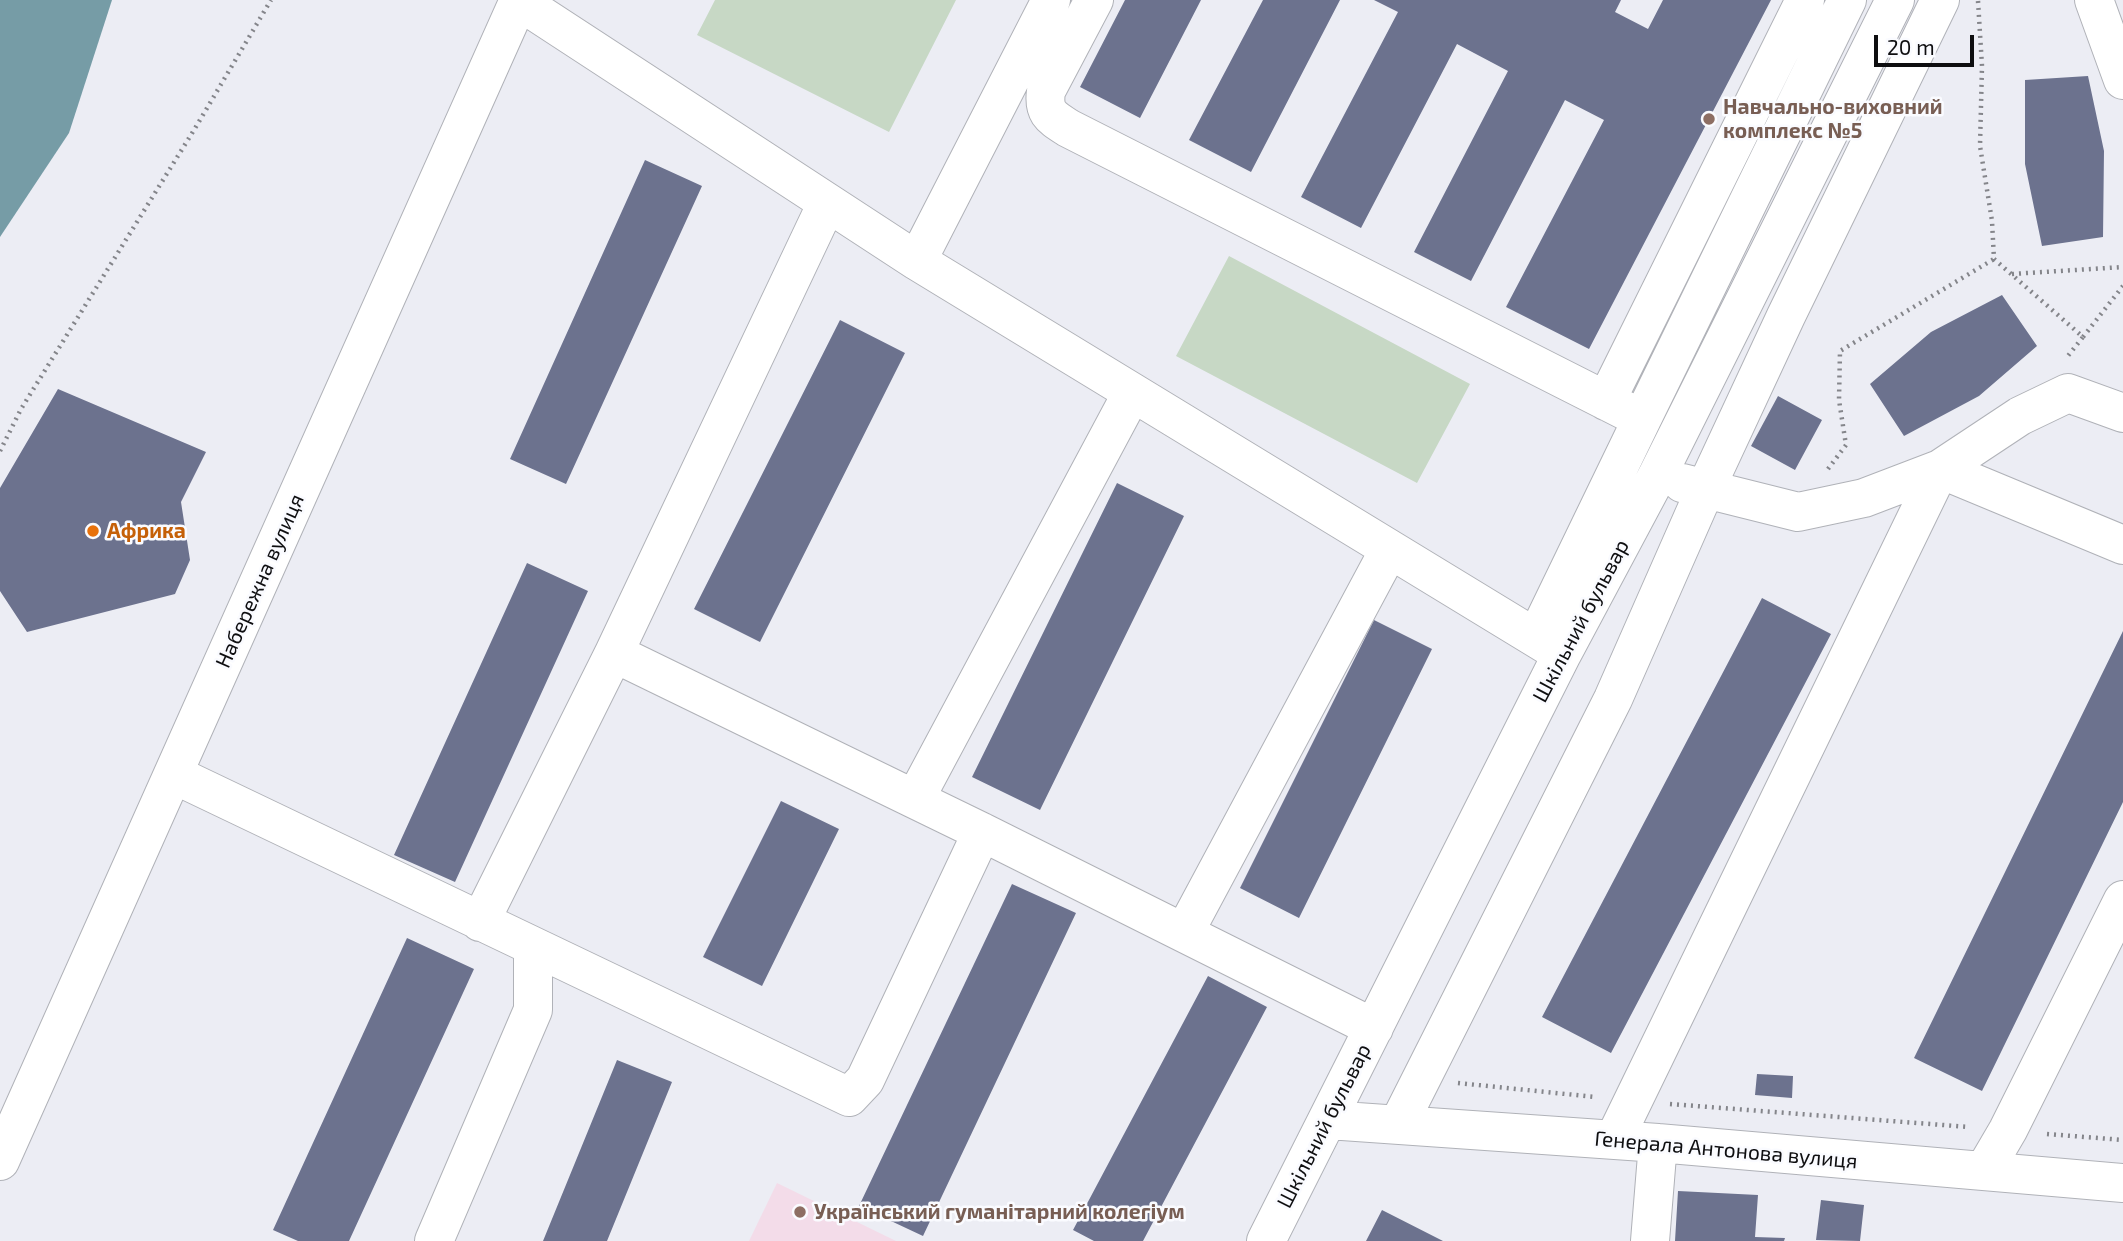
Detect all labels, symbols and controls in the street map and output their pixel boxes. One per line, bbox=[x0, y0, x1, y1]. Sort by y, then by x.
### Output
scale bar bbox=[1878, 21, 1978, 65]
text: 20 m bbox=[1887, 34, 1935, 59]
place label: Навчально-виховний комплекс №5 bbox=[1723, 94, 1943, 144]
marker: Навчально-виховний комплекс №5 bbox=[1701, 111, 1717, 127]
street label: Набережна вулиця bbox=[210, 490, 310, 672]
place label: Африка bbox=[107, 518, 186, 544]
marker: Африка bbox=[85, 523, 101, 539]
street label: Шкільний бульвар bbox=[1527, 535, 1635, 707]
street label: Шкільний бульвар bbox=[1272, 1040, 1376, 1212]
street label: Генерала Антонова вулиця bbox=[1593, 1126, 1859, 1174]
place label: Український гуманітарний колегіум bbox=[814, 1199, 1185, 1225]
marker: Український гуманітарний колегіум bbox=[792, 1204, 808, 1220]

